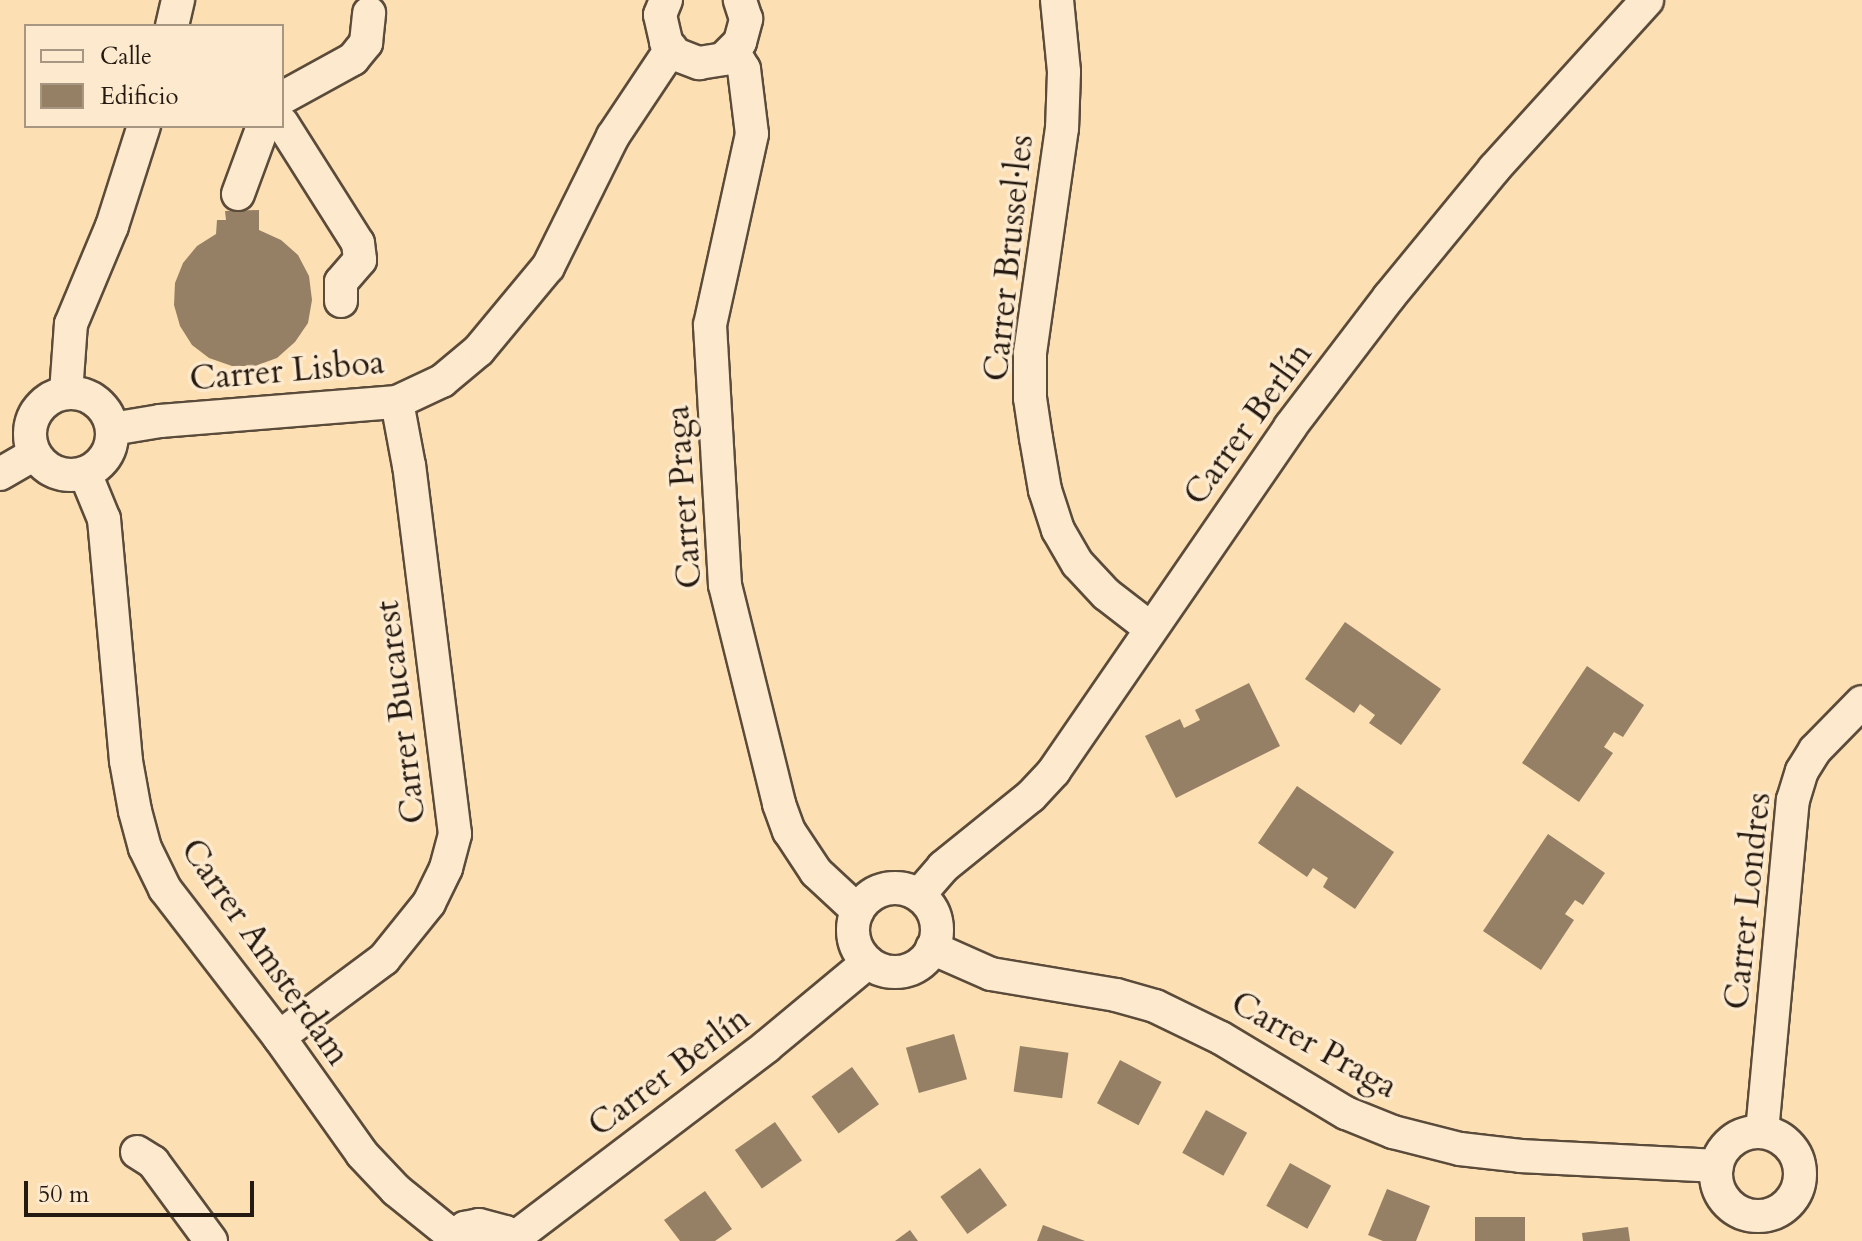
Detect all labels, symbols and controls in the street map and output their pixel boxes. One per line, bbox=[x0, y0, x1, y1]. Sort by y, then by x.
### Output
legend bbox=[24, 24, 284, 128]
text: Calle bbox=[100, 40, 152, 73]
text: Edificio bbox=[100, 80, 179, 113]
street label: Carrer Brussel·les bbox=[976, 133, 1042, 383]
street label: Carrer Berlín bbox=[1175, 335, 1321, 513]
street label: Carrer Lisboa bbox=[188, 342, 386, 400]
street label: Carrer Praga bbox=[657, 404, 711, 590]
street label: Carrer Bucarest bbox=[367, 598, 435, 826]
street label: Carrer Londres bbox=[1716, 790, 1780, 1012]
street label: Carrer Amsterdam bbox=[172, 831, 358, 1073]
street label: Carrer Praga bbox=[1224, 983, 1404, 1107]
street label: Carrer Berlín bbox=[580, 998, 758, 1146]
scale bar bbox=[28, 1165, 258, 1215]
text: 50 m bbox=[38, 1178, 89, 1211]

